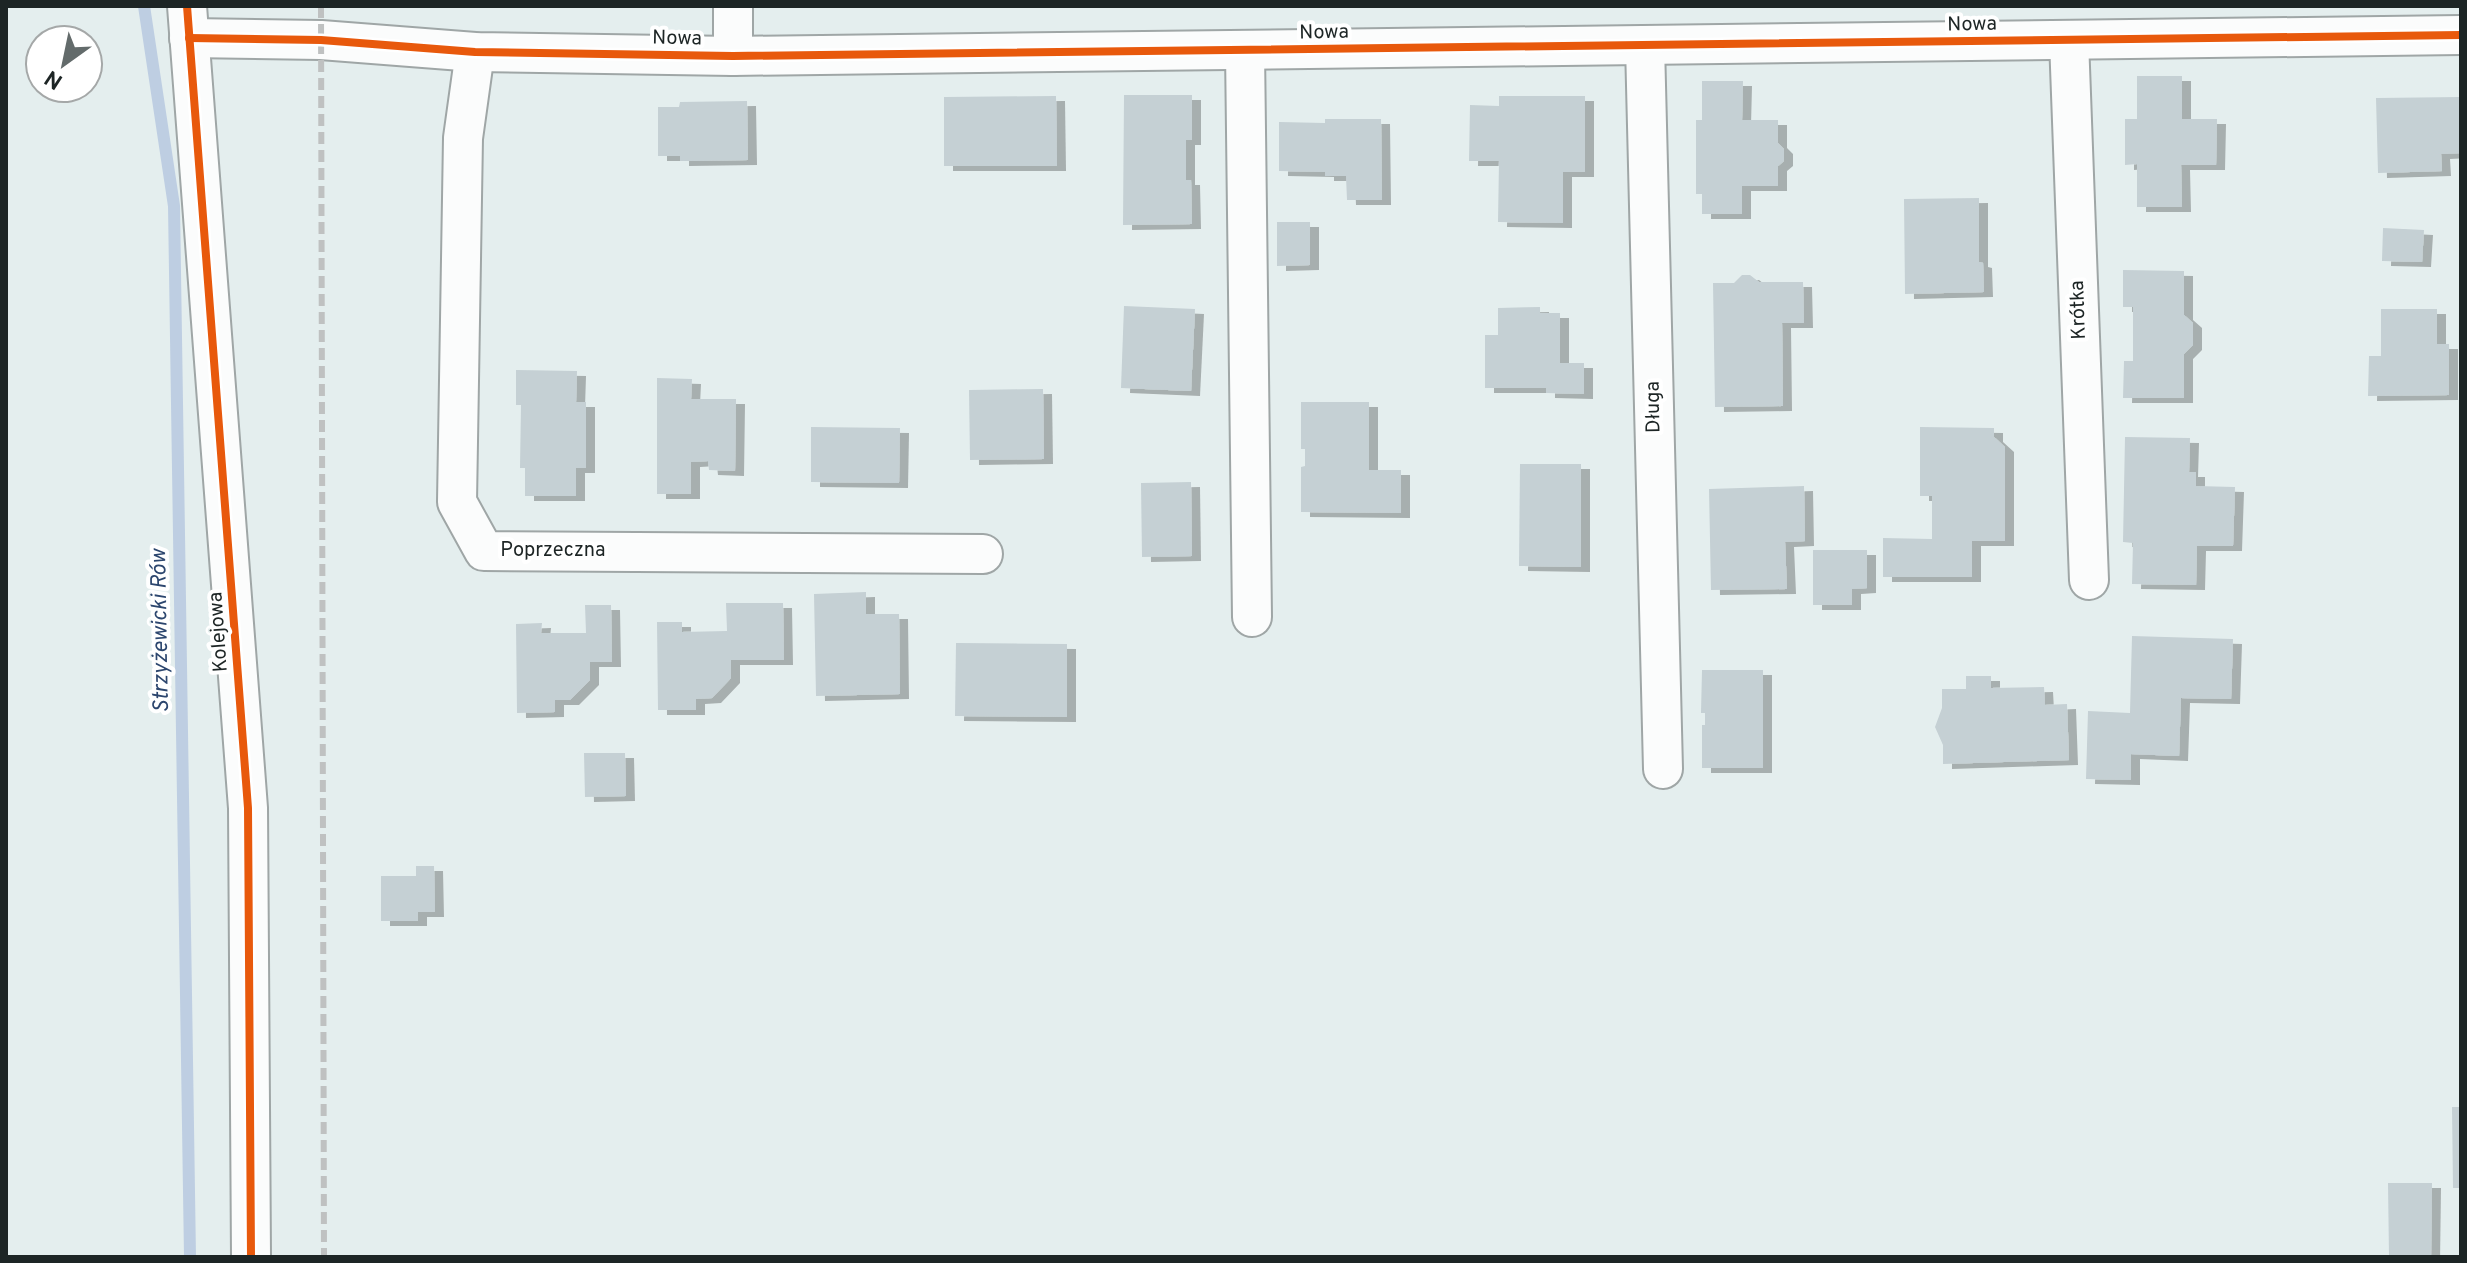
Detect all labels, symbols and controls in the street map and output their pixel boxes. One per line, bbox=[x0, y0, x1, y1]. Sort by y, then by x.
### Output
street label: Nowa bbox=[1947, 12, 1997, 38]
street label: Nowa bbox=[1299, 20, 1349, 46]
north arrow bbox=[24, 24, 104, 104]
street label: Nowa bbox=[652, 26, 702, 52]
text: N bbox=[40, 63, 68, 94]
street label: Krótka bbox=[2065, 280, 2093, 340]
street label: Długa bbox=[1641, 381, 1667, 433]
street label: Poprzeczna bbox=[500, 538, 606, 564]
water label: Strzyżewicki Rów bbox=[146, 547, 176, 713]
street label: Kolejowa bbox=[203, 591, 235, 673]

